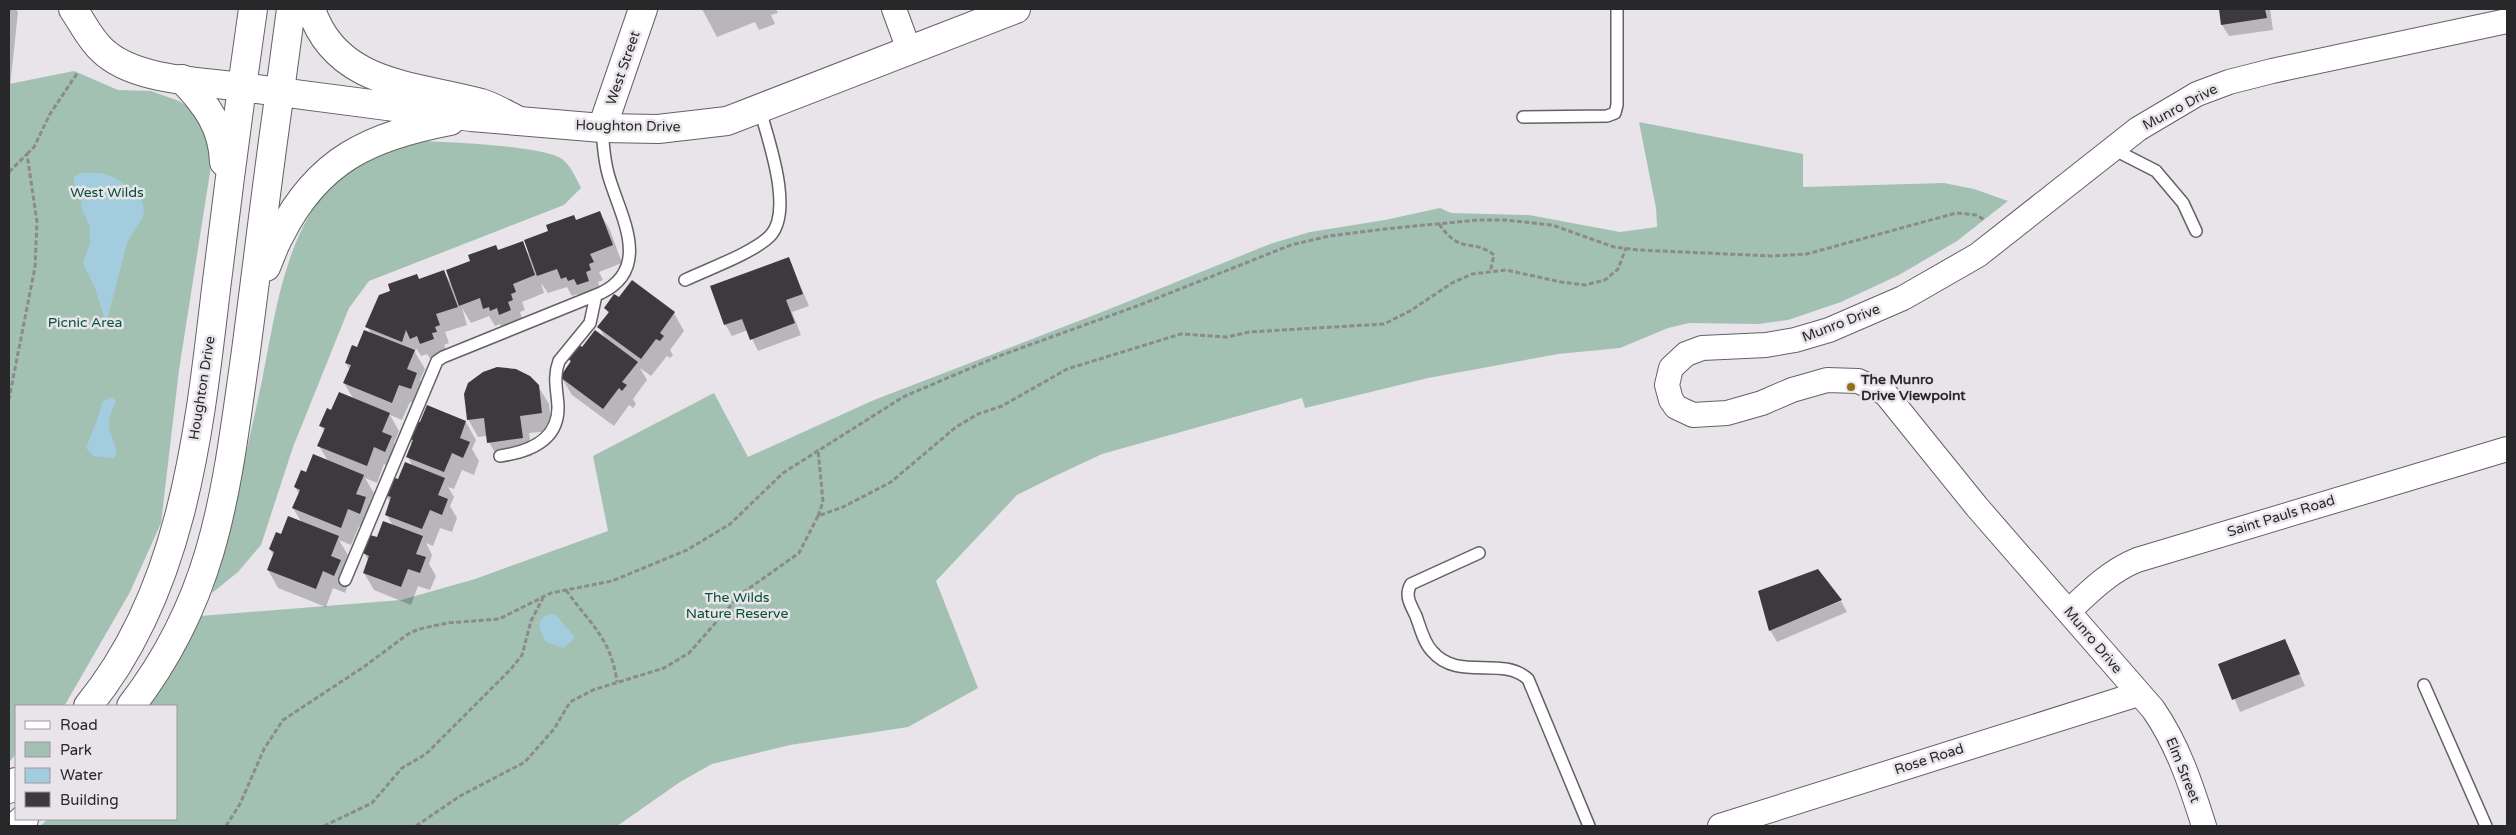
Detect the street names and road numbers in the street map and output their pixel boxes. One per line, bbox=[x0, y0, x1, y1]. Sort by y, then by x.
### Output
street label: West Street bbox=[602, 28, 644, 107]
street label: Munro Drive bbox=[2140, 80, 2220, 134]
street label: Houghton Drive bbox=[575, 117, 681, 135]
street label: Munro Drive bbox=[1800, 300, 1882, 346]
street label: Houghton Drive bbox=[185, 335, 219, 441]
street label: Saint Pauls Road bbox=[2225, 492, 2337, 540]
street label: Munro Drive bbox=[2060, 603, 2126, 677]
street label: Elm Street bbox=[2162, 735, 2204, 806]
street label: Rose Road bbox=[1892, 740, 1966, 778]

